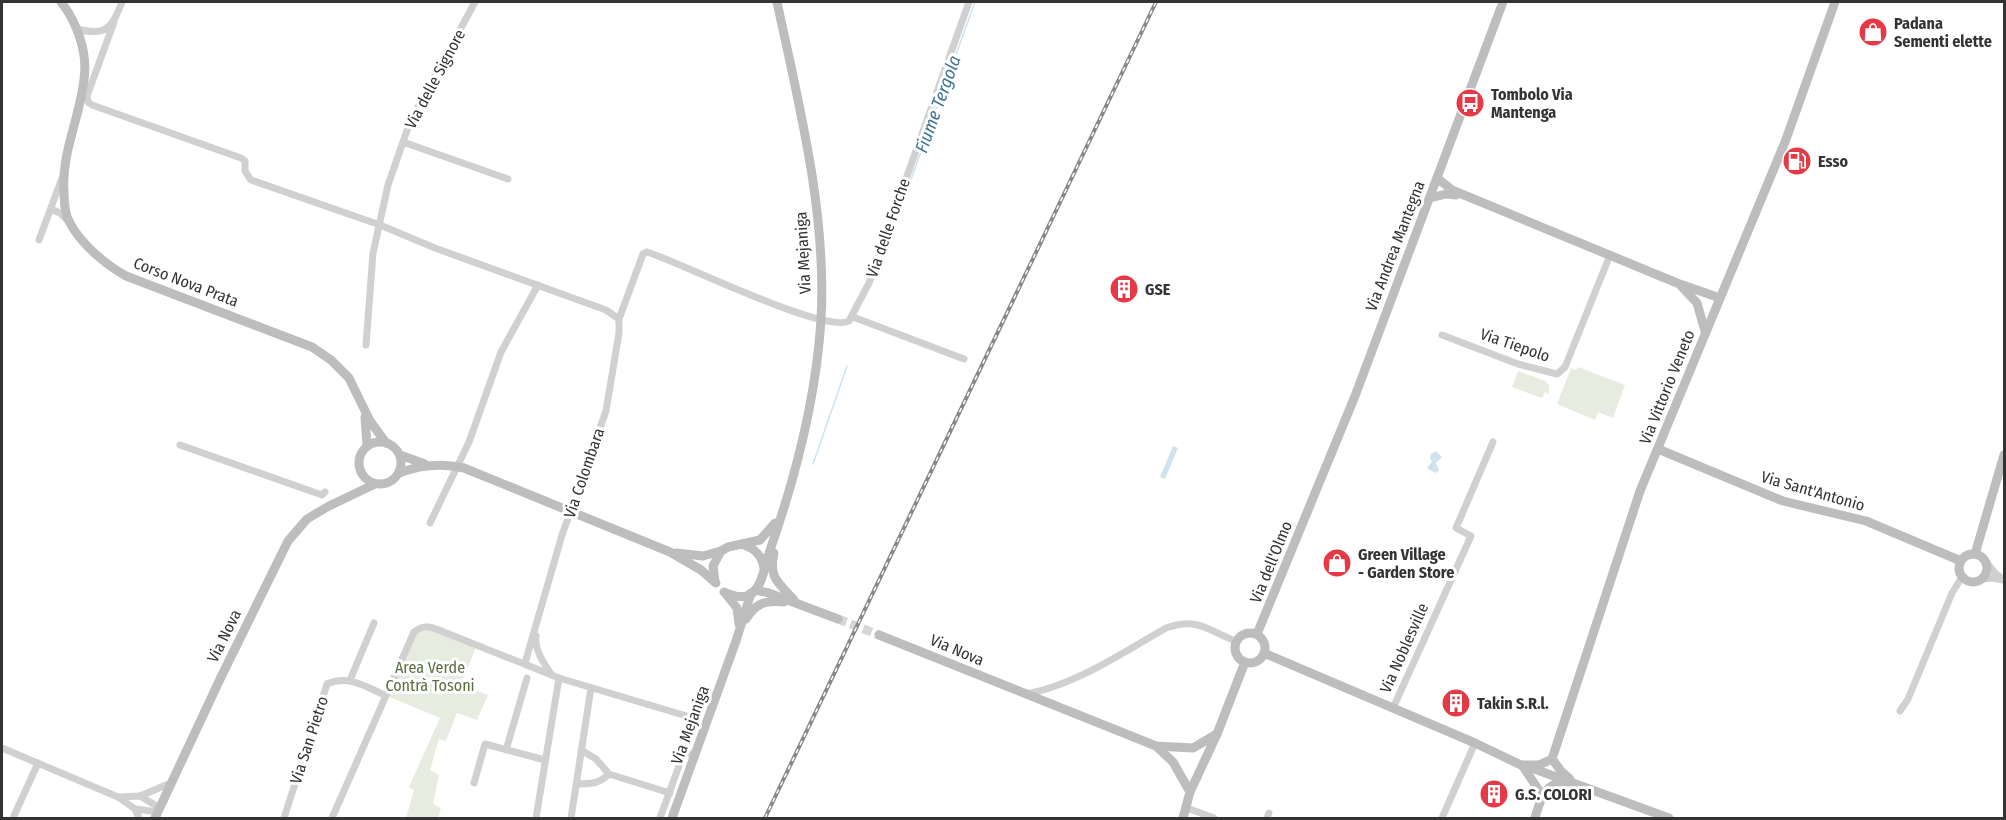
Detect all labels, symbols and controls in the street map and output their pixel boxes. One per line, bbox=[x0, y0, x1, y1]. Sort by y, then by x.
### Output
place label: Padana Sementi elette bbox=[1894, 14, 1992, 51]
shop icon: Padana Sementi elette bbox=[1857, 16, 1889, 48]
street label: Via delle Signore bbox=[401, 26, 469, 132]
water label: Fiume Tergola bbox=[910, 52, 966, 156]
place label: Tombolo Via Mantenga bbox=[1491, 85, 1573, 122]
bus stop icon: Tombolo Via Mantenga bbox=[1454, 87, 1486, 119]
fuel station icon: Esso bbox=[1781, 145, 1813, 177]
place label: Esso bbox=[1818, 152, 1848, 171]
street label: Via delle Forche bbox=[862, 176, 914, 280]
street label: Via Andrea Mantegna bbox=[1361, 178, 1429, 314]
street label: Via Mejaniga bbox=[791, 211, 815, 295]
street label: Corso Nova Prata bbox=[131, 253, 241, 311]
building icon: GSE bbox=[1108, 273, 1140, 305]
place label: GSE bbox=[1145, 280, 1171, 299]
street label: Via Tiepolo bbox=[1478, 324, 1552, 366]
street label: Via Vittorio Veneto bbox=[1635, 327, 1699, 447]
street label: Via Colombara bbox=[560, 425, 608, 521]
street label: Via Sant'Antonio bbox=[1759, 467, 1867, 515]
street label: Via dell'Olmo bbox=[1246, 518, 1296, 606]
place label: Green Village - Garden Store bbox=[1358, 545, 1454, 582]
shop icon: Green Village - Garden Store bbox=[1321, 547, 1353, 579]
street label: Via Noblesville bbox=[1376, 600, 1432, 696]
street label: Via Nova bbox=[203, 606, 245, 666]
street label: Via Nova bbox=[927, 630, 987, 670]
park label: Area Verde Contrà Tosoni bbox=[385, 658, 475, 695]
street label: Via Mejaniga bbox=[667, 683, 713, 767]
building icon: Takin S.R.l. bbox=[1440, 687, 1472, 719]
street label: Via San Pietro bbox=[286, 694, 332, 786]
place label: Takin S.R.l. bbox=[1477, 694, 1549, 713]
building icon: G.S. COLORI bbox=[1478, 778, 1510, 810]
place label: G.S. COLORI bbox=[1515, 785, 1592, 804]

